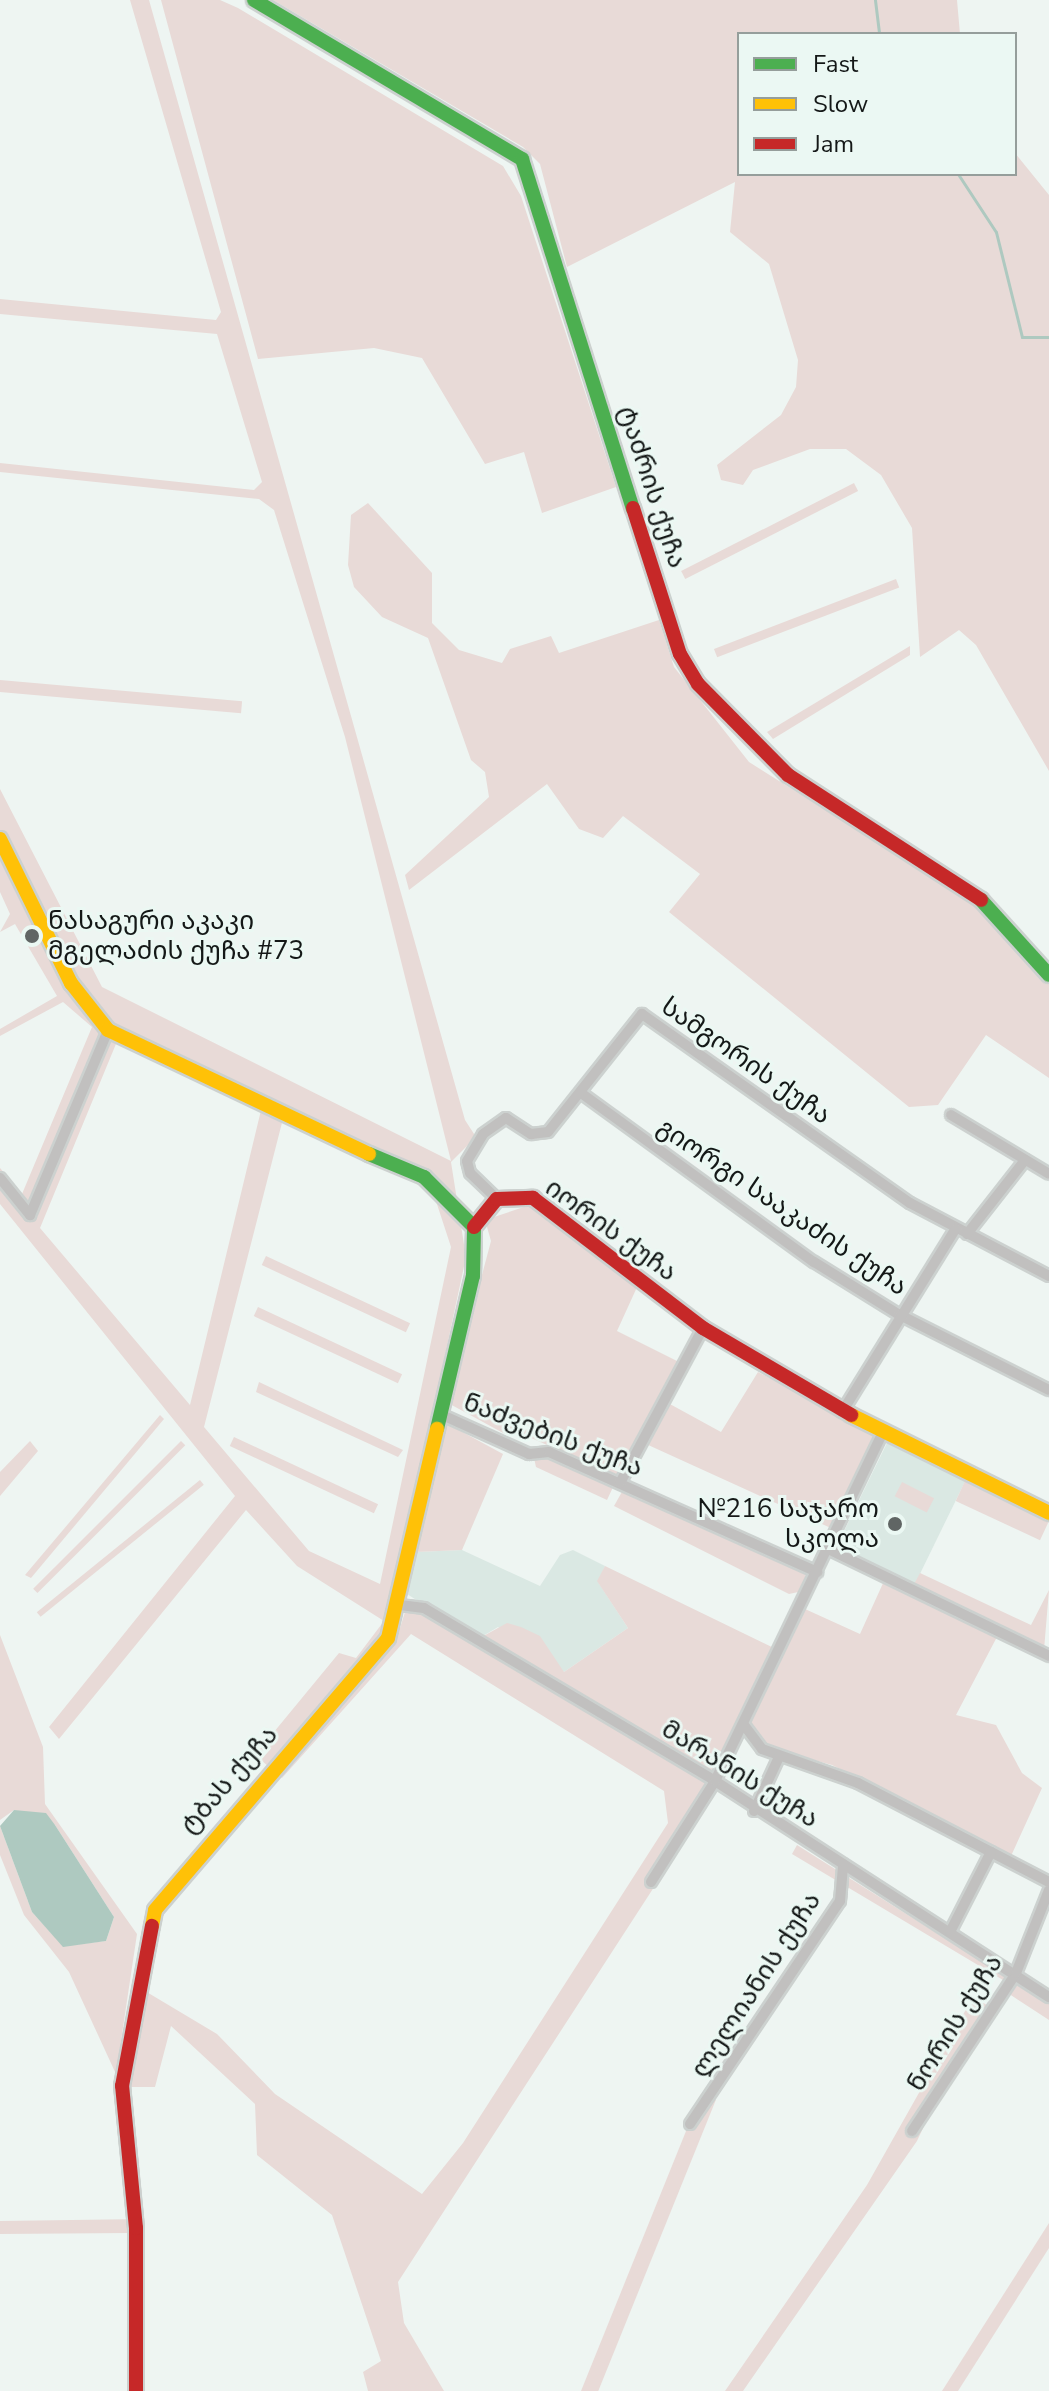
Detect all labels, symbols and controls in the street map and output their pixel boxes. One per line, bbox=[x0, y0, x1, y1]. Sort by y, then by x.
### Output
legend bbox=[737, 32, 1017, 176]
text: Fast bbox=[813, 48, 858, 80]
text: Slow bbox=[813, 88, 868, 120]
text: Jam bbox=[813, 128, 854, 160]
street label: ტაძრის ქუჩა bbox=[611, 402, 693, 572]
place label: ნასაგური აკაკი მგელაძის ქუჩა #73 bbox=[48, 905, 304, 966]
marker: ნასაგური აკაკი მგელაძის ქუჩა #73 bbox=[23, 927, 41, 945]
street label: სამგორის ქუჩა bbox=[655, 991, 837, 1131]
street label: გიორგი სააკაძის ქუჩა bbox=[651, 1112, 913, 1302]
street label: იორის ქუჩა bbox=[539, 1172, 683, 1288]
street label: ნაძვების ქუჩა bbox=[459, 1386, 647, 1484]
place label: №216 საჯარო სკოლა bbox=[697, 1493, 879, 1554]
marker: №216 საჯარო სკოლა bbox=[886, 1515, 904, 1533]
street label: მარანის ქუჩა bbox=[656, 1713, 824, 1835]
street label: ტბას ქუჩა bbox=[174, 1720, 284, 1840]
street label: ლელიანის ქუჩა bbox=[684, 1886, 828, 2084]
street label: ნორის ქუჩა bbox=[901, 1949, 1009, 2097]

